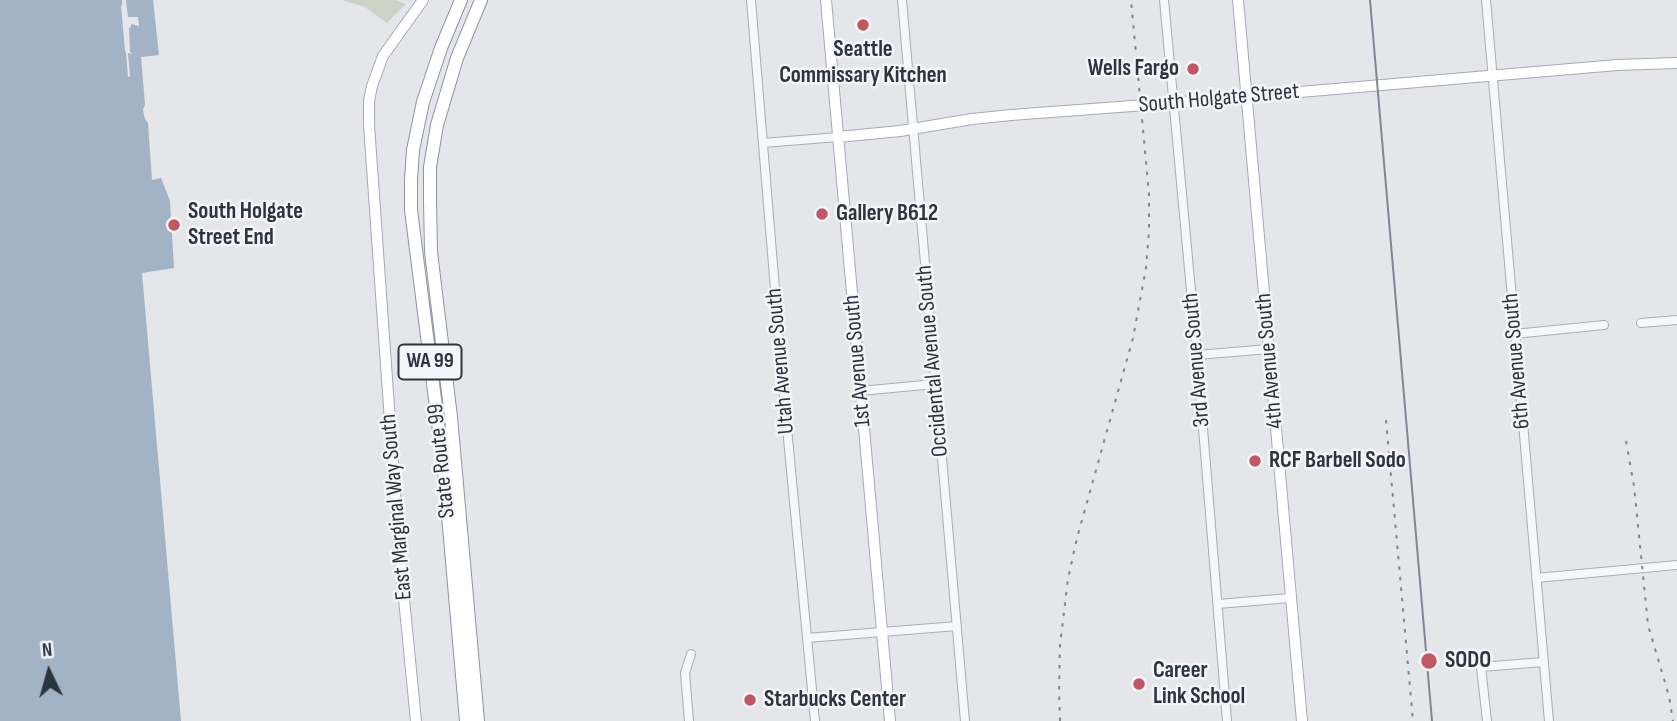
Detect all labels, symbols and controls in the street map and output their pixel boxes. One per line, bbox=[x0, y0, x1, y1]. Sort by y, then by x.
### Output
marker: Seattle Commissary Kitchen bbox=[855, 17, 871, 33]
place label: Seattle Commissary Kitchen bbox=[779, 36, 947, 90]
place label: Wells Fargo bbox=[1087, 55, 1179, 83]
marker: Wells Fargo bbox=[1185, 61, 1201, 77]
street label: South Holgate Street bbox=[1138, 78, 1300, 120]
place label: South Holgate Street End bbox=[188, 198, 303, 252]
place label: Gallery B612 bbox=[836, 200, 938, 228]
marker: Gallery B612 bbox=[814, 206, 830, 222]
marker: South Holgate Street End bbox=[166, 217, 182, 233]
street label: Occidental Avenue South bbox=[911, 264, 955, 458]
street label: Utah Avenue South bbox=[761, 287, 801, 435]
street label: 3rd Avenue South bbox=[1177, 292, 1217, 428]
street label: 4th Avenue South bbox=[1250, 292, 1290, 430]
street label: 6th Avenue South bbox=[1497, 292, 1537, 430]
street label: 1st Avenue South bbox=[838, 294, 878, 428]
road number: WA 99 bbox=[398, 344, 462, 380]
street label: State Route 99 bbox=[422, 402, 462, 520]
street label: East Marginal Way South bbox=[375, 413, 419, 601]
place label: RCF Barbell Sodo bbox=[1269, 447, 1406, 475]
marker: RCF Barbell Sodo bbox=[1247, 453, 1263, 469]
north arrow bbox=[14, 637, 84, 707]
text: N bbox=[41, 639, 53, 662]
place label: SODO bbox=[1445, 647, 1491, 675]
marker: SODO bbox=[1419, 651, 1439, 671]
place label: Career Link School bbox=[1153, 657, 1245, 711]
marker: Career Link School bbox=[1131, 676, 1147, 692]
place label: Starbucks Center bbox=[764, 686, 906, 714]
marker: Starbucks Center bbox=[742, 692, 758, 708]

